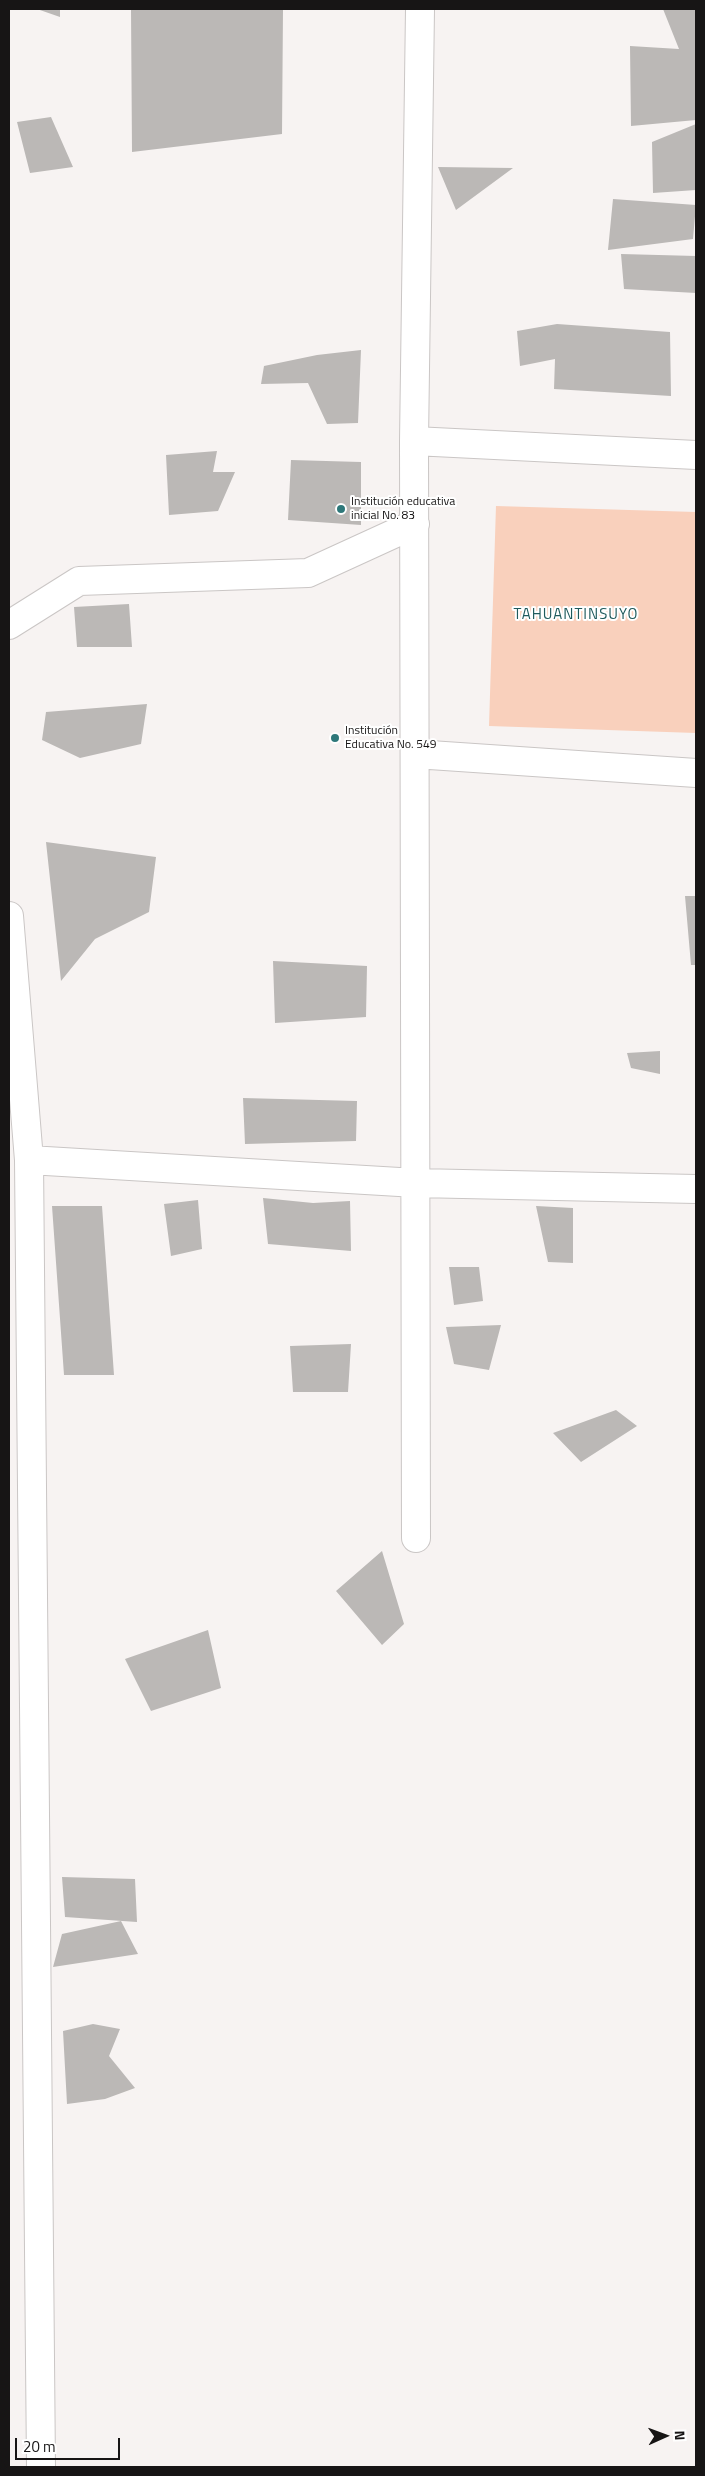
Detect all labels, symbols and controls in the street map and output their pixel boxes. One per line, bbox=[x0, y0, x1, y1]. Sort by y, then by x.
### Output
place label: Institución educativa inicial No. 83 bbox=[351, 495, 455, 523]
marker: Institución educativa inicial No. 83 bbox=[335, 503, 347, 515]
district label: TAHUANTINSUYO bbox=[512, 606, 640, 624]
place label: Institución Educativa No. 549 bbox=[345, 724, 436, 752]
marker: Institución Educativa No. 549 bbox=[329, 732, 341, 744]
north arrow bbox=[640, 2411, 690, 2461]
scale bar bbox=[18, 2428, 122, 2460]
text: N bbox=[670, 2430, 691, 2441]
text: 20 m bbox=[23, 2435, 56, 2458]

